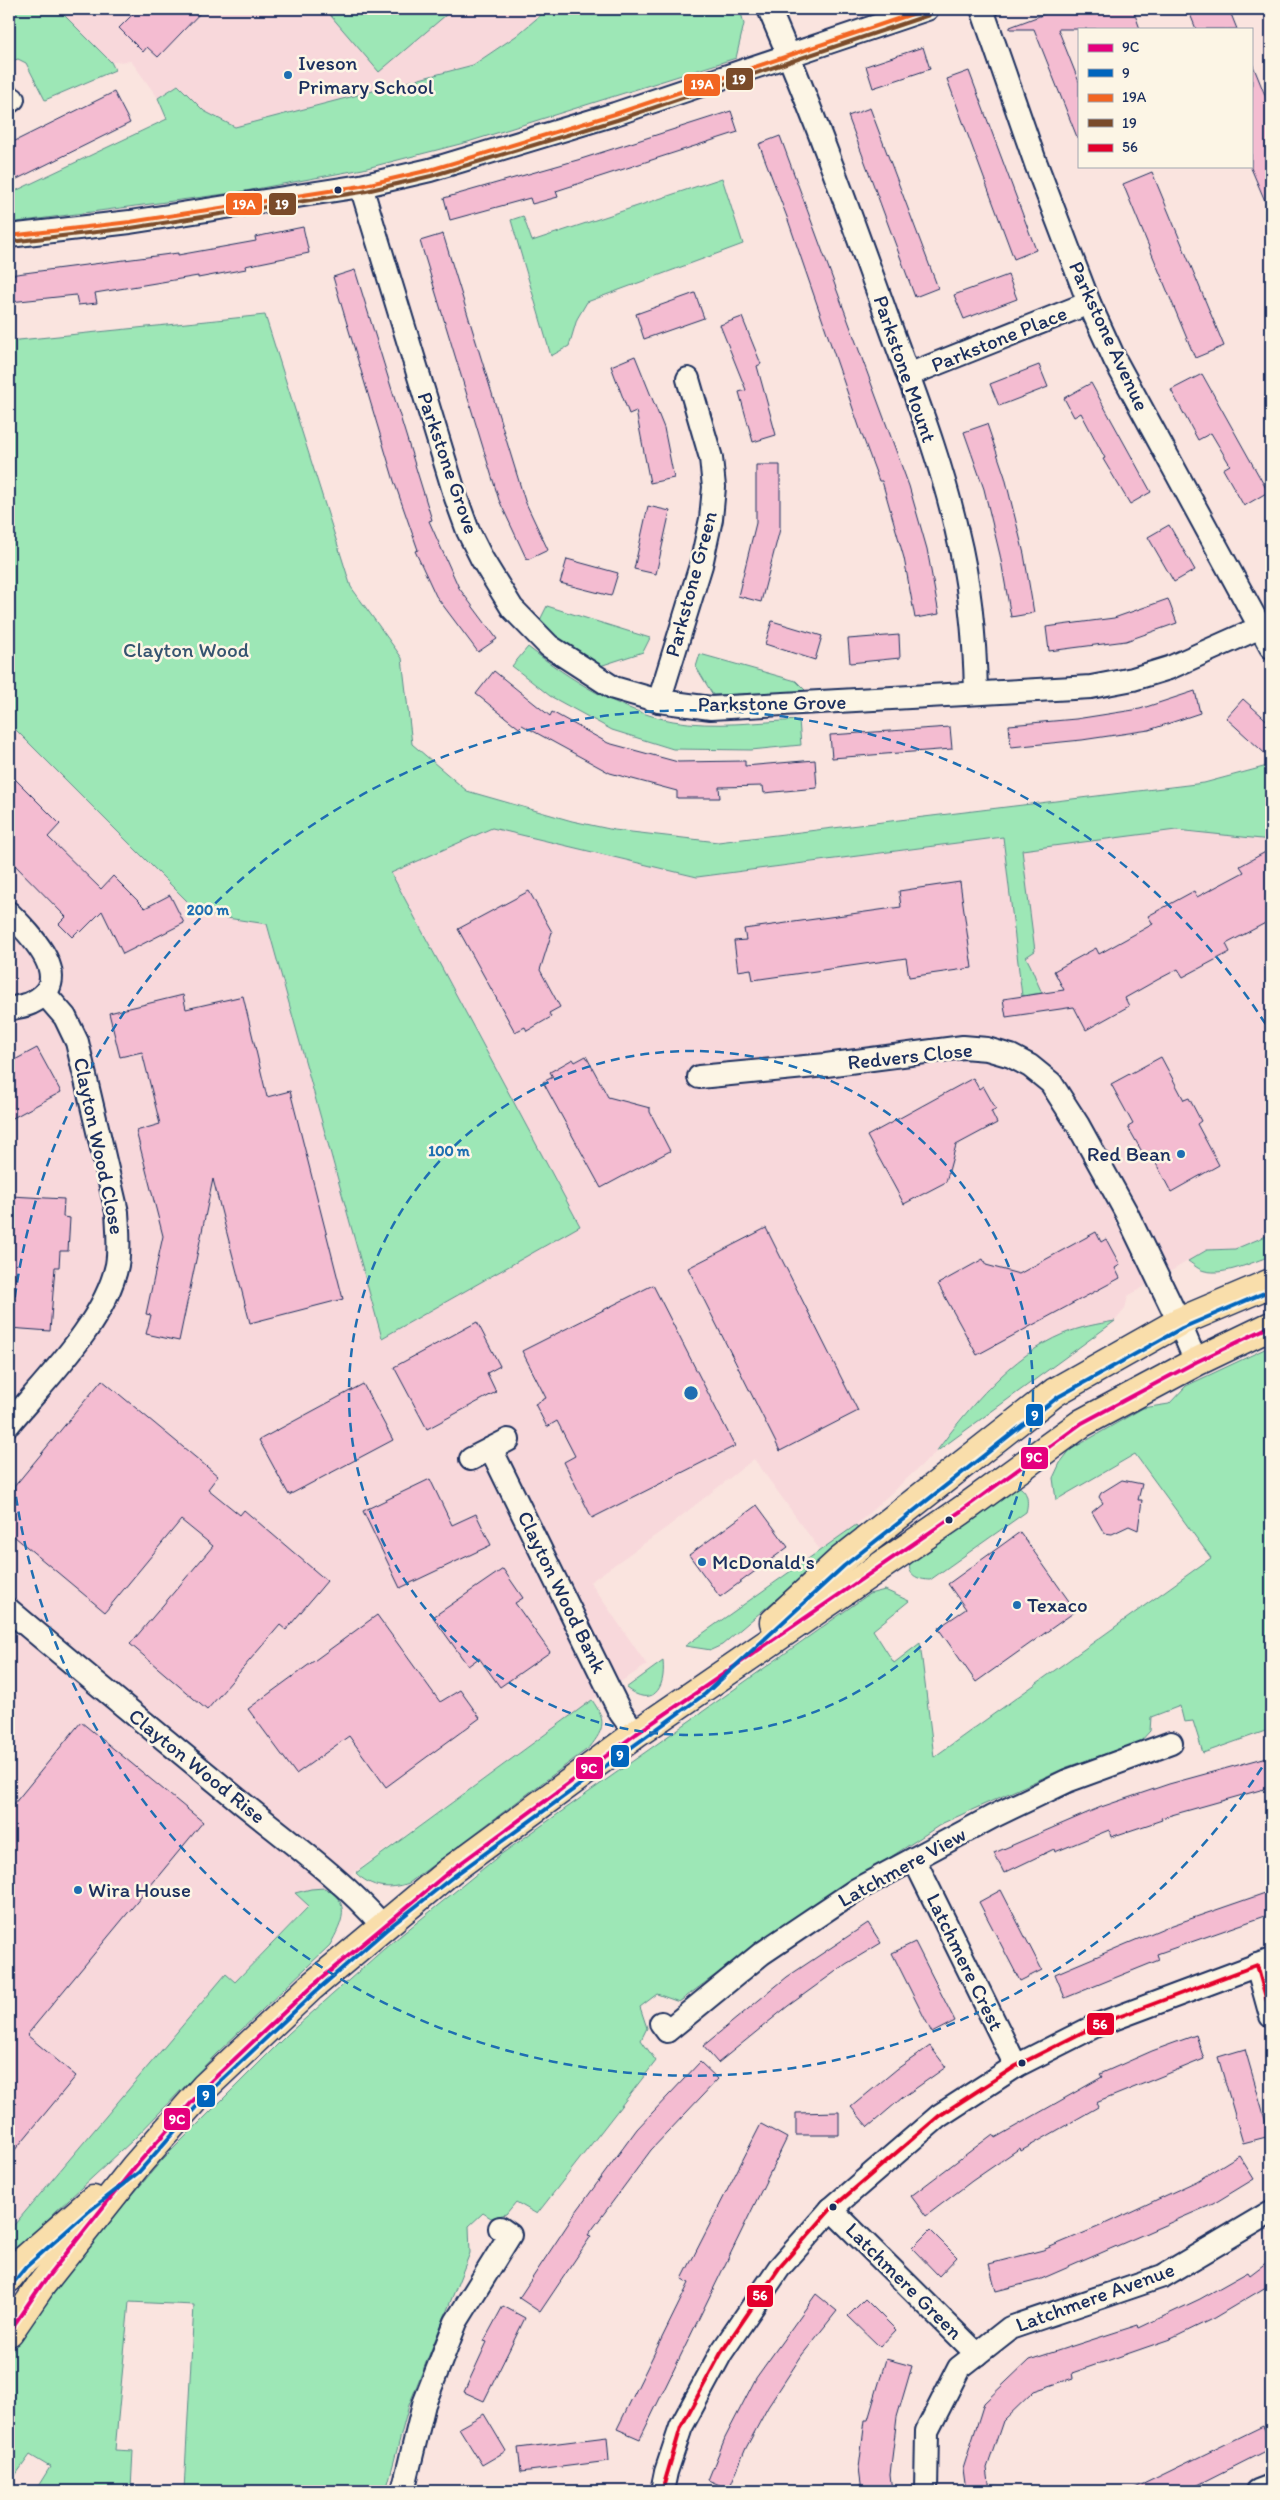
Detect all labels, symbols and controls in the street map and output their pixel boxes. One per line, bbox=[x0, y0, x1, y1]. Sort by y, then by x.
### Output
legend bbox=[1078, 28, 1252, 168]
text: 9C bbox=[1122, 38, 1140, 56]
place label: Iveson Primary School bbox=[298, 50, 434, 99]
text: 9 bbox=[1122, 64, 1130, 82]
line badge: 19 bbox=[725, 67, 754, 91]
marker: Iveson Primary School bbox=[282, 69, 294, 81]
text: 19 bbox=[732, 71, 746, 88]
line badge: 19A bbox=[683, 73, 721, 97]
text: 19A bbox=[691, 76, 714, 93]
text: 19A bbox=[1122, 88, 1147, 106]
text: 19 bbox=[1122, 114, 1137, 132]
text: 56 bbox=[1122, 138, 1138, 156]
unlabelled marker bbox=[333, 185, 343, 195]
line badge: 19A bbox=[225, 192, 263, 216]
line badge: 19 bbox=[268, 192, 297, 216]
text: 19A bbox=[233, 196, 256, 213]
text: 19 bbox=[275, 196, 289, 213]
street label: Parkstone Avenue bbox=[1064, 257, 1155, 414]
street label: Parkstone Mount bbox=[869, 292, 942, 446]
street label: Parkstone Place bbox=[927, 300, 1070, 377]
street label: Parkstone Grove bbox=[412, 388, 484, 537]
street label: Parkstone Green bbox=[659, 508, 722, 660]
park label: Clayton Wood bbox=[123, 637, 249, 662]
street label: Parkstone Grove bbox=[697, 689, 847, 716]
text: 200 m bbox=[187, 901, 230, 919]
street label: Redvers Close bbox=[846, 1036, 974, 1075]
street label: Clayton Wood Close bbox=[69, 1055, 130, 1237]
place label: Red Bean bbox=[1087, 1141, 1171, 1166]
text: 100 m bbox=[428, 1142, 470, 1160]
marker: Red Bean bbox=[1175, 1148, 1187, 1160]
centre of rings bbox=[682, 1384, 700, 1402]
line badge: 9 bbox=[1025, 1403, 1044, 1427]
text: 9 bbox=[1031, 1407, 1039, 1424]
line badge: 9C bbox=[1020, 1446, 1049, 1470]
text: 9C bbox=[1026, 1449, 1042, 1466]
street label: Clayton Wood Bank bbox=[512, 1507, 613, 1677]
unlabelled marker bbox=[944, 1515, 954, 1525]
place label: McDonald's bbox=[712, 1549, 815, 1574]
marker: McDonald's bbox=[696, 1556, 708, 1568]
place label: Texaco bbox=[1027, 1592, 1088, 1617]
marker: Texaco bbox=[1011, 1599, 1023, 1611]
street label: Clayton Wood Rise bbox=[124, 1703, 271, 1828]
line badge: 9 bbox=[610, 1744, 630, 1768]
text: 9 bbox=[616, 1747, 624, 1764]
line badge: 9C bbox=[575, 1756, 604, 1780]
text: 9C bbox=[581, 1760, 597, 1777]
street label: Latchmere View bbox=[833, 1821, 970, 1912]
place label: Wira House bbox=[88, 1877, 191, 1902]
marker: Wira House bbox=[72, 1884, 84, 1896]
street label: Latchmere Crest bbox=[921, 1889, 1010, 2035]
line badge: 56 bbox=[1086, 2012, 1115, 2036]
text: 56 bbox=[1093, 2016, 1108, 2033]
unlabelled marker bbox=[1017, 2058, 1027, 2068]
line badge: 9 bbox=[196, 2084, 216, 2108]
text: 9 bbox=[202, 2087, 210, 2104]
line badge: 9C bbox=[163, 2107, 191, 2131]
text: 9C bbox=[169, 2111, 185, 2128]
unlabelled marker bbox=[828, 2202, 838, 2212]
street label: Latchmere Green bbox=[841, 2217, 968, 2344]
street label: Latchmere Avenue bbox=[1012, 2256, 1178, 2337]
line badge: 56 bbox=[746, 2284, 774, 2308]
text: 56 bbox=[753, 2287, 768, 2304]

